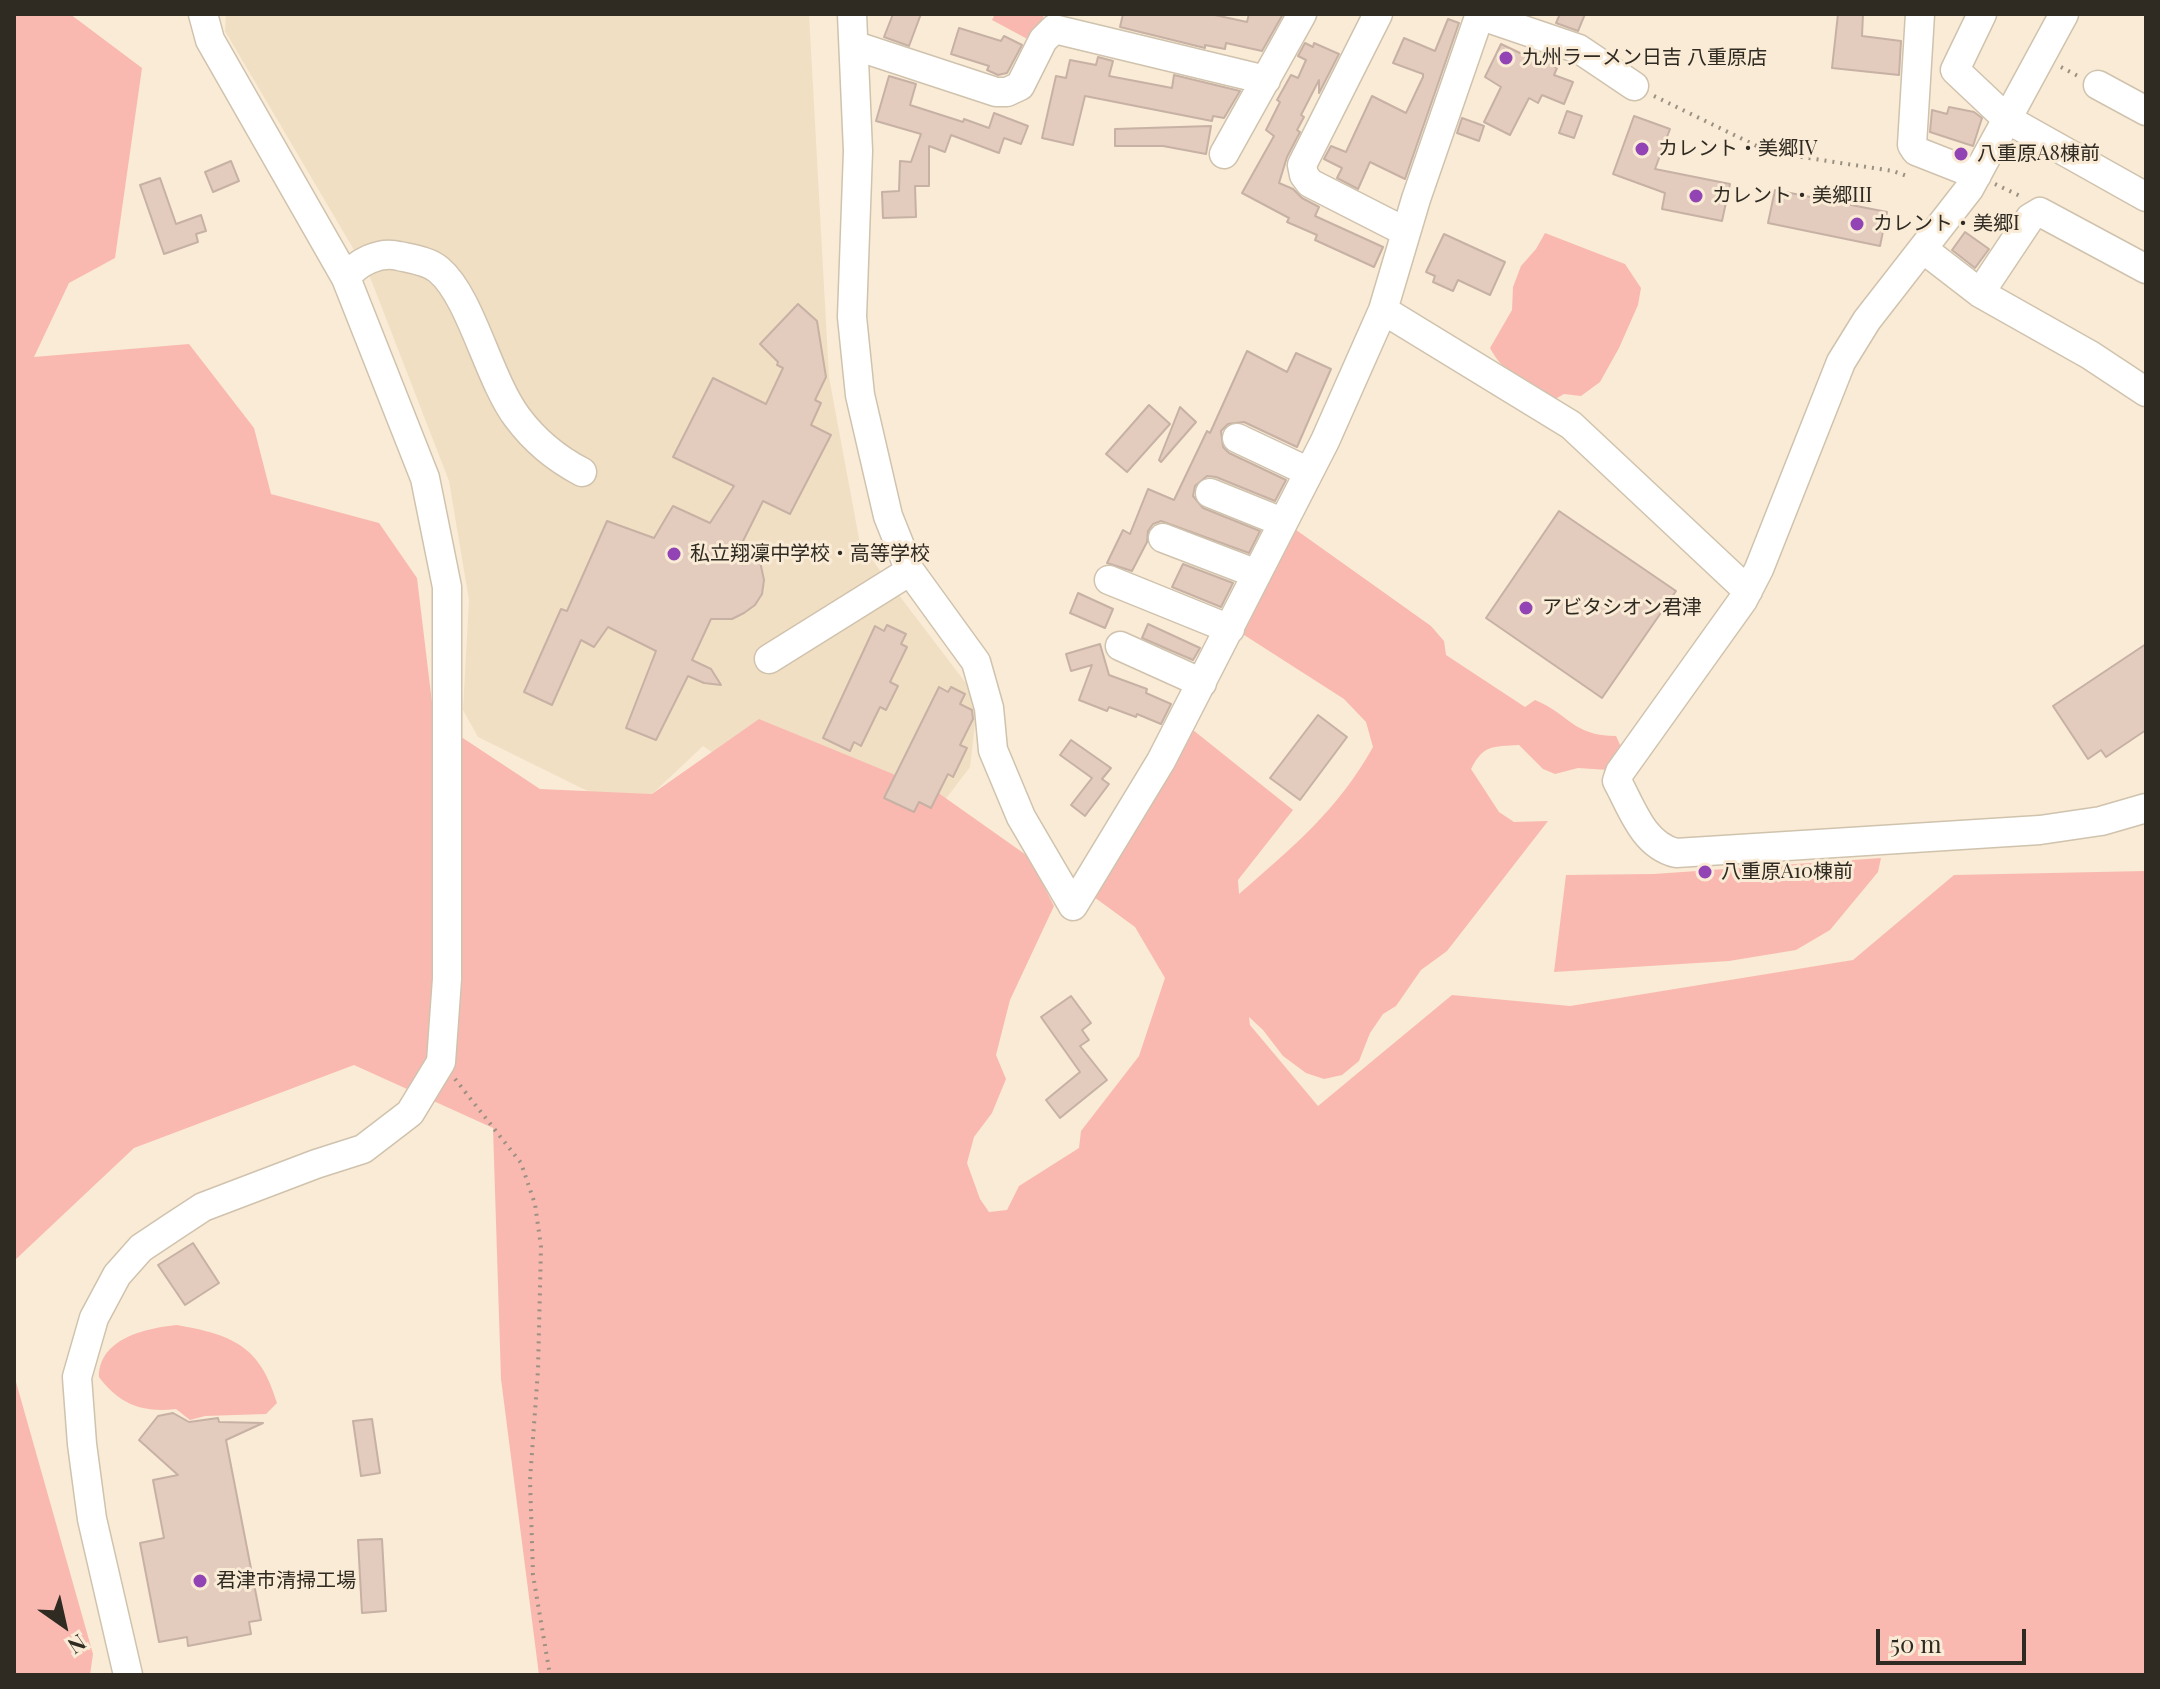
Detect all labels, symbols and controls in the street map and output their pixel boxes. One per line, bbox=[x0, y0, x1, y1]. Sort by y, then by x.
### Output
place label: 九州ラーメン日吉 八重原店 bbox=[1522, 46, 1767, 70]
marker: 九州ラーメン日吉 八重原店 bbox=[1497, 49, 1515, 67]
place label: カレント・美郷IV bbox=[1658, 137, 1817, 161]
marker: カレント・美郷IV bbox=[1633, 140, 1651, 158]
place label: 八重原A8棟前 bbox=[1977, 142, 2100, 166]
marker: 八重原A8棟前 bbox=[1952, 145, 1970, 163]
place label: カレント・美郷III bbox=[1712, 184, 1872, 208]
marker: カレント・美郷III bbox=[1687, 187, 1705, 205]
place label: カレント・美郷I bbox=[1873, 212, 2020, 236]
marker: カレント・美郷I bbox=[1848, 215, 1866, 233]
place label: 私立翔凜中学校・高等学校 bbox=[690, 542, 930, 566]
marker: 私立翔凜中学校・高等学校 bbox=[665, 545, 683, 563]
place label: アビタシオン君津 bbox=[1542, 596, 1702, 620]
marker: アビタシオン君津 bbox=[1517, 599, 1535, 617]
place label: 八重原A10棟前 bbox=[1721, 860, 1853, 884]
marker: 八重原A10棟前 bbox=[1696, 863, 1714, 881]
place label: 君津市清掃工場 bbox=[216, 1569, 356, 1593]
marker: 君津市清掃工場 bbox=[191, 1572, 209, 1590]
north arrow bbox=[24, 1585, 104, 1665]
scale bar bbox=[1880, 1613, 2030, 1663]
text: 50 m bbox=[1890, 1627, 1942, 1659]
text: N bbox=[62, 1628, 92, 1662]

